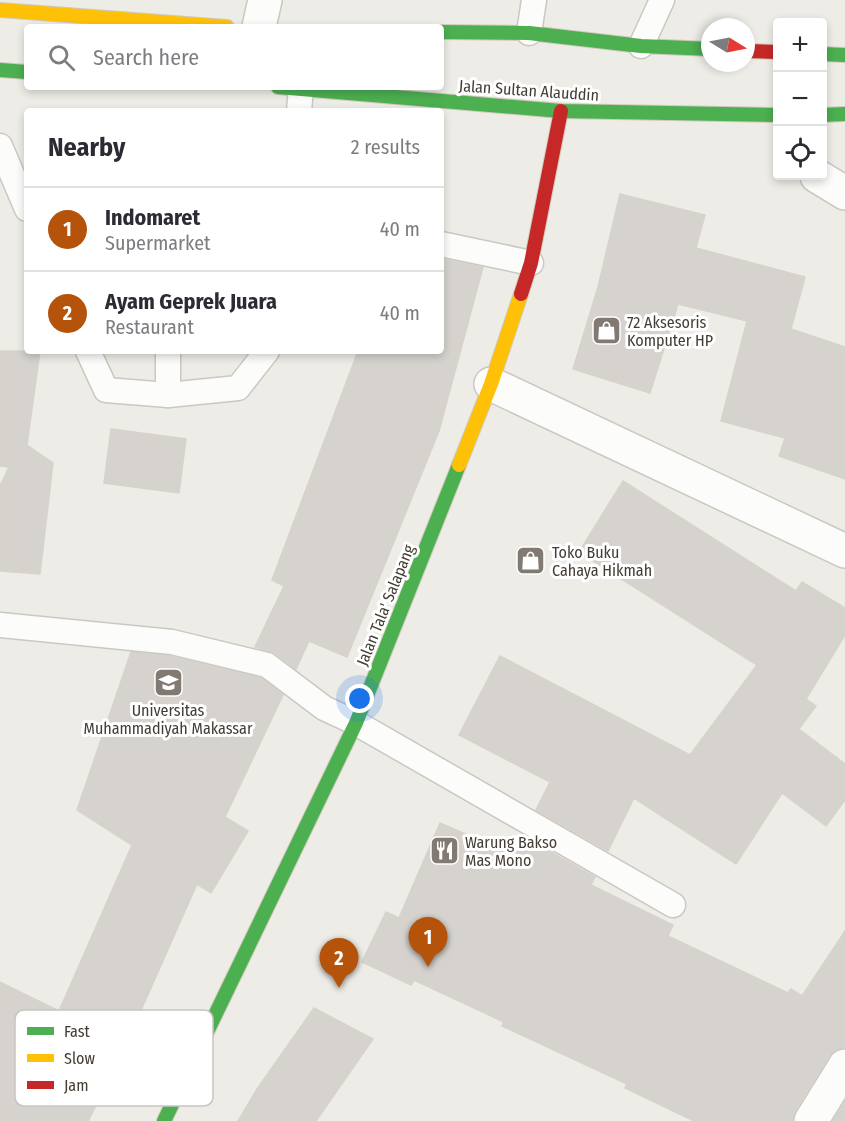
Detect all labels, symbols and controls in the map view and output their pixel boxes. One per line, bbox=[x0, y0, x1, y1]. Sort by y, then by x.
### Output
north arrow bbox=[701, 18, 755, 72]
map controls bbox=[773, 18, 827, 180]
button: + bbox=[773, 18, 827, 72]
search box bbox=[24, 24, 444, 90]
icon: search bbox=[45, 41, 78, 74]
text: Search here bbox=[93, 44, 199, 71]
button: − bbox=[773, 72, 827, 126]
street label: Jalan Sultan Alauddin bbox=[458, 76, 600, 105]
button: locate bbox=[773, 126, 827, 180]
text: Nearby bbox=[48, 132, 125, 163]
text: 2 results bbox=[351, 135, 420, 159]
text: Indomaret bbox=[105, 204, 200, 231]
text: 1 bbox=[63, 217, 72, 241]
text: 40 m bbox=[380, 217, 420, 241]
text: Supermarket bbox=[105, 231, 211, 255]
text: Ayam Geprek Juara bbox=[105, 288, 277, 315]
text: 2 bbox=[63, 301, 72, 325]
text: 40 m bbox=[380, 301, 420, 325]
place label: 72 Aksesoris Komputer HP bbox=[627, 313, 713, 350]
text: Restaurant bbox=[105, 315, 194, 339]
shop icon: 72 Aksesoris Komputer HP bbox=[590, 315, 622, 347]
street label: Jalan Tala' Salapang bbox=[352, 541, 419, 669]
place label: Toko Buku Cahaya Hikmah bbox=[552, 543, 652, 580]
shop icon: Toko Buku Cahaya Hikmah bbox=[515, 545, 547, 577]
school or university icon: Universitas Muhammadiyah Makassar bbox=[152, 666, 184, 698]
your location bbox=[345, 684, 374, 713]
place label: Universitas Muhammadiyah Makassar bbox=[84, 701, 253, 738]
place label: Warung Bakso Mas Mono bbox=[465, 833, 557, 870]
restaurant icon: Warung Bakso Mas Mono bbox=[428, 835, 460, 867]
pin: 1 bbox=[408, 918, 448, 967]
pin: 2 bbox=[320, 938, 358, 988]
legend bbox=[15, 1010, 213, 1106]
text: Fast bbox=[64, 1022, 91, 1041]
text: Slow bbox=[64, 1049, 95, 1068]
text: Jam bbox=[64, 1076, 89, 1095]

